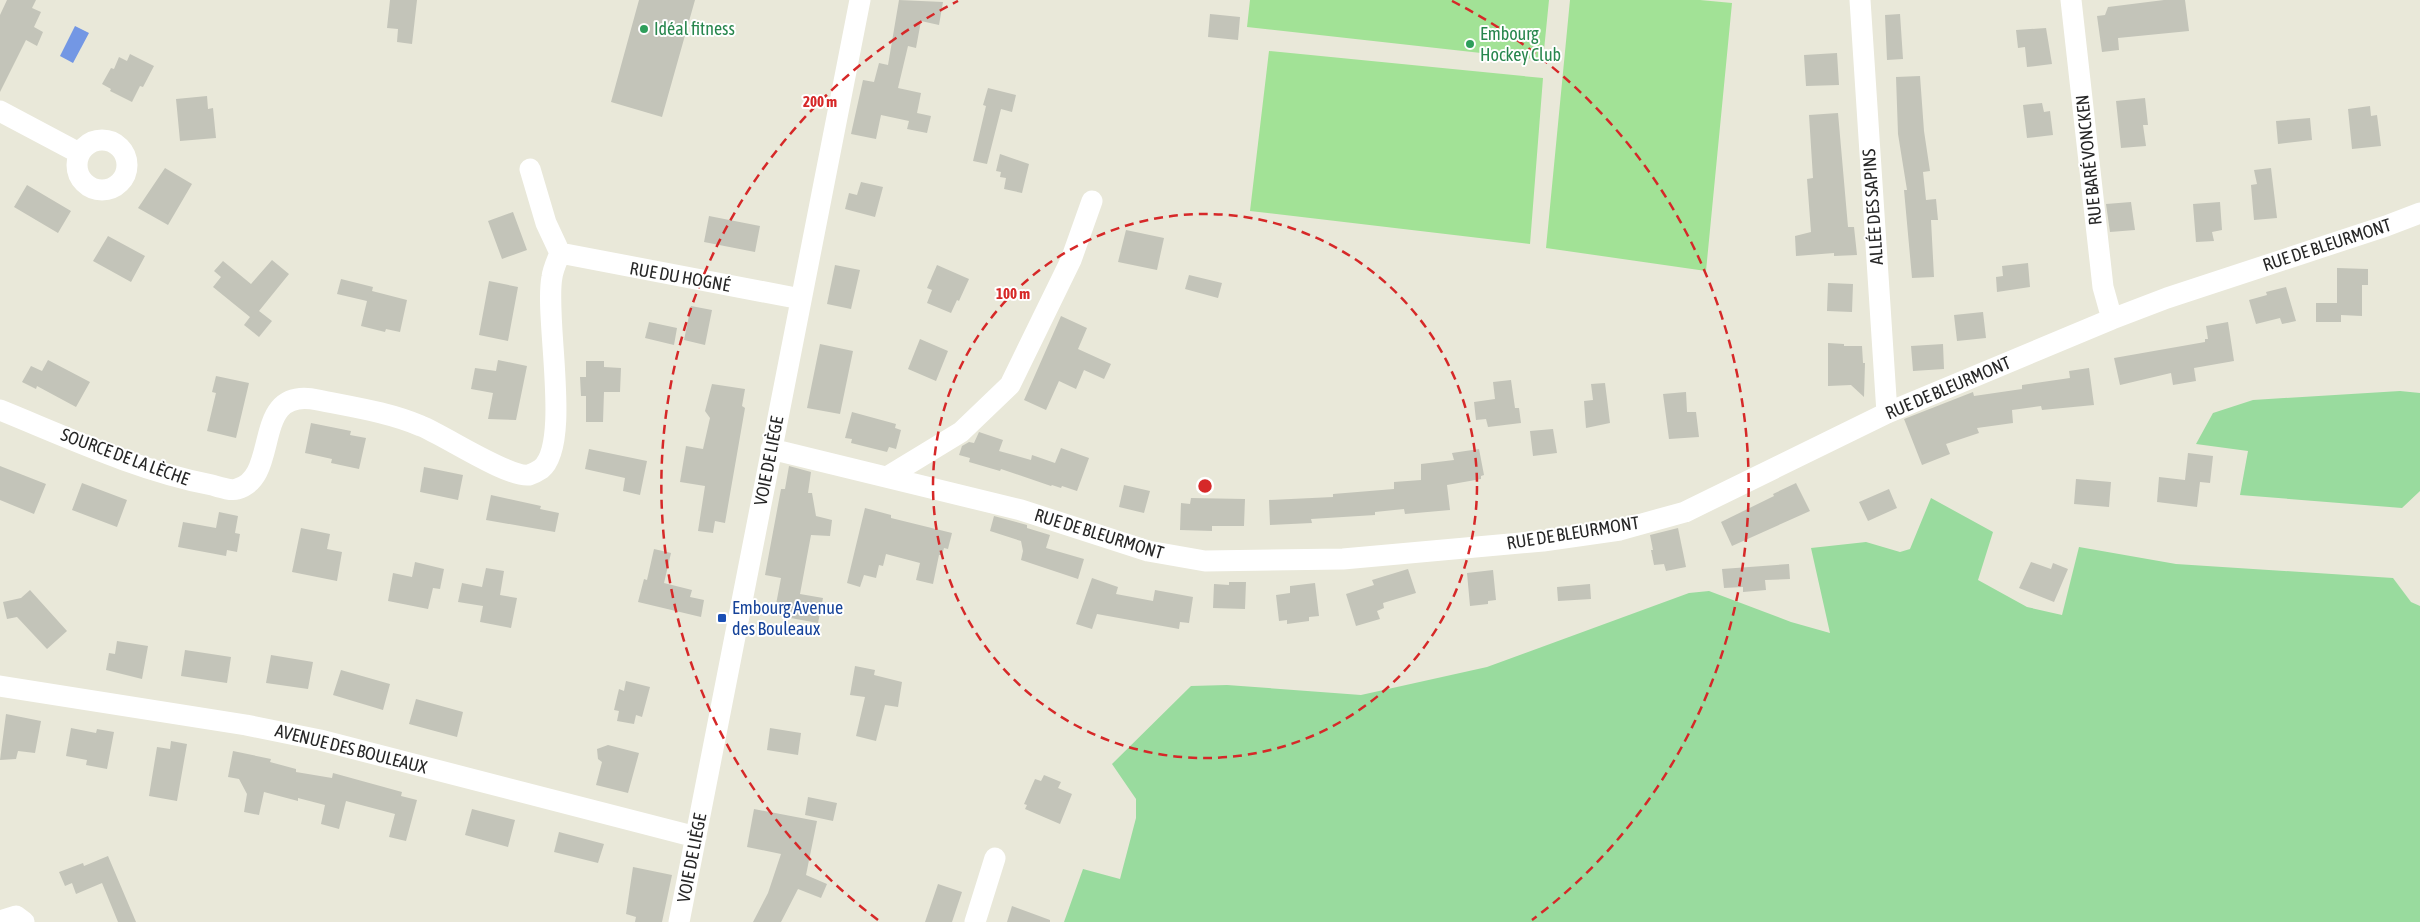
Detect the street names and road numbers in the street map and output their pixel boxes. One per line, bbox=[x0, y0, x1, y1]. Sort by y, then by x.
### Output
street label: RUE BARÉ VONCKEN bbox=[2071, 94, 2106, 226]
street label: ALLÉE DES SAPINS bbox=[1858, 148, 1887, 266]
street label: RUE DE BLEURMONT bbox=[2260, 214, 2394, 275]
street label: RUE DU HOGNÉ bbox=[628, 257, 732, 296]
street label: RUE DE BLEURMONT bbox=[1882, 352, 2014, 423]
street label: VOIE DE LIÈGE bbox=[750, 414, 788, 507]
street label: SOURCE DE LA LÈCHE bbox=[58, 424, 193, 490]
street label: RUE DE BLEURMONT bbox=[1032, 504, 1166, 563]
street label: RUE DE BLEURMONT bbox=[1505, 512, 1641, 553]
street label: AVENUE DES BOULEAUX bbox=[273, 719, 430, 778]
street label: VOIE DE LIÈGE bbox=[673, 811, 711, 904]

